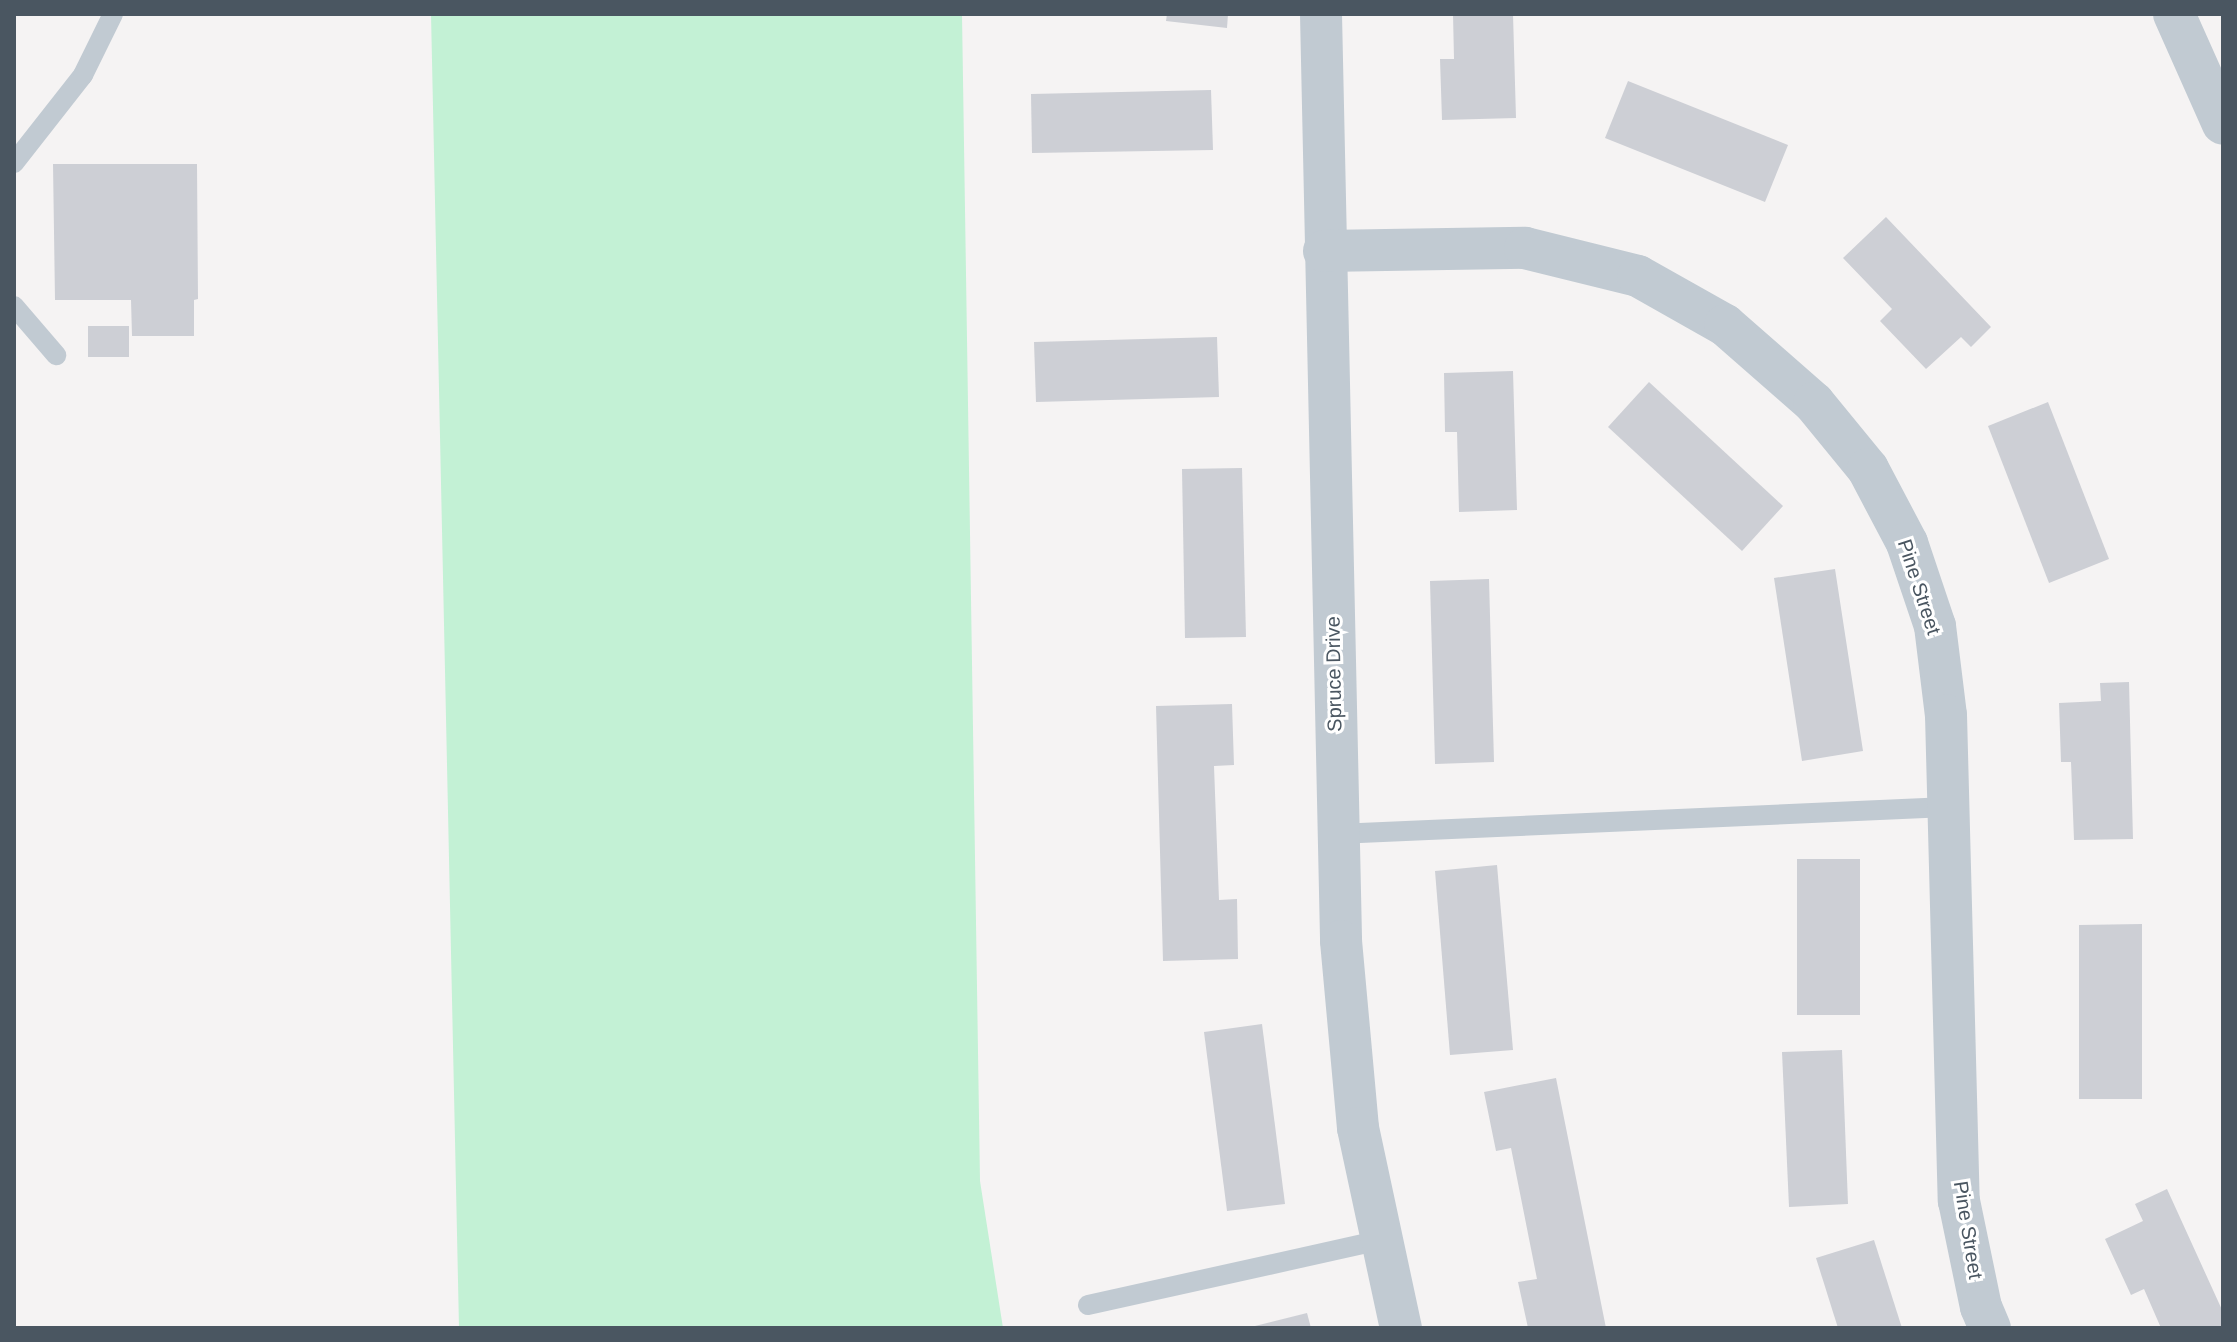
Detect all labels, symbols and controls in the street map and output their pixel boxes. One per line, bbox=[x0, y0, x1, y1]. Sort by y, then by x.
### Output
street label: Pine Street bbox=[1892, 536, 1946, 638]
street label: Spruce Drive bbox=[1321, 616, 1347, 732]
street label: Pine Street bbox=[1948, 1179, 1988, 1281]

